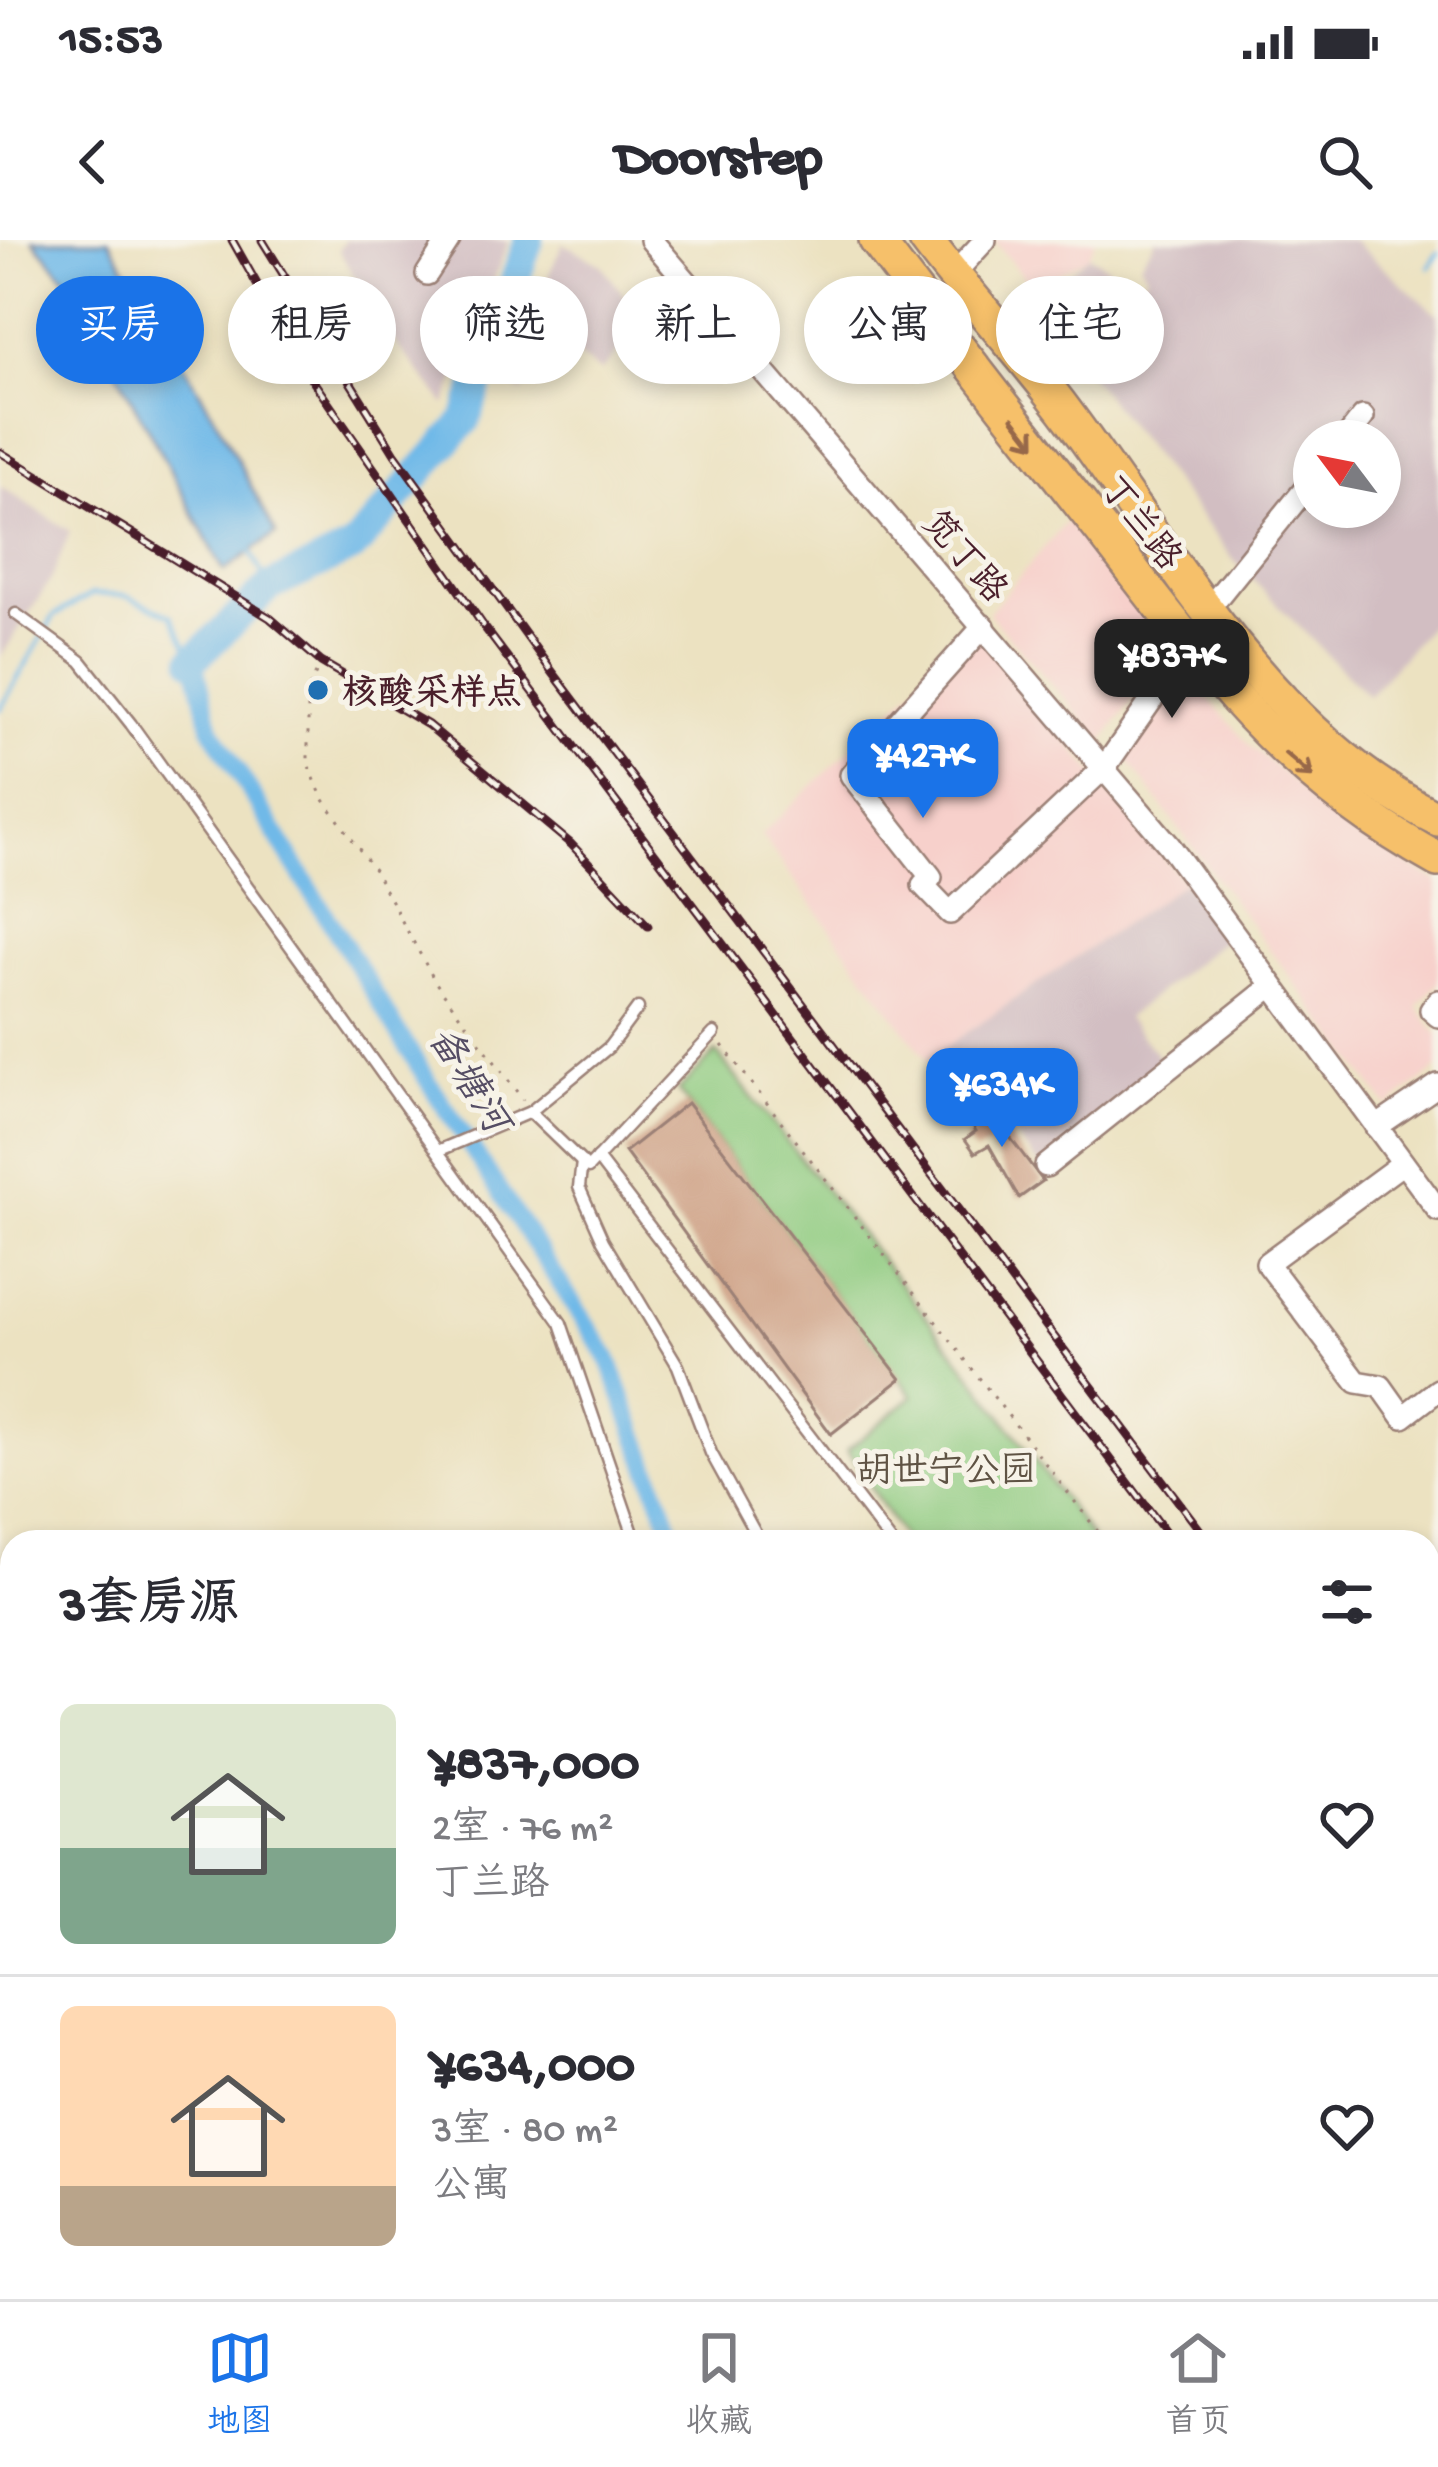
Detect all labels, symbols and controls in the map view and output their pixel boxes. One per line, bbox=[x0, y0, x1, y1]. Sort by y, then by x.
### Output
text: 15:53 bbox=[60, 16, 163, 69]
icon: back bbox=[60, 129, 126, 195]
icon: search bbox=[1312, 129, 1378, 195]
text: Doorstep bbox=[616, 130, 822, 194]
chip: 买房 bbox=[36, 276, 204, 384]
chip: 租房 bbox=[228, 276, 396, 384]
chip: 筛选 bbox=[420, 276, 588, 384]
chip: 新上 bbox=[612, 276, 780, 384]
chip: 公寓 bbox=[804, 276, 972, 384]
chip: 住宅 bbox=[996, 276, 1164, 384]
one-way arrow bbox=[1010, 416, 1037, 448]
north arrow bbox=[1293, 420, 1401, 528]
map controls bbox=[1293, 420, 1401, 528]
street label: 丁兰路 bbox=[1088, 468, 1190, 581]
street label: 笕丁路 bbox=[910, 503, 1015, 614]
pin: ¥837K bbox=[1088, 619, 1256, 721]
text: ¥837K bbox=[1121, 635, 1223, 681]
place label: 核酸采样点 bbox=[342, 673, 522, 718]
marker: 核酸采样点 bbox=[305, 677, 331, 703]
pin: ¥427K bbox=[839, 719, 1007, 821]
text: ¥427K bbox=[874, 735, 972, 781]
one-way arrow bbox=[1283, 751, 1313, 778]
water label: 备塘河 bbox=[415, 1019, 520, 1149]
pin: ¥634K bbox=[918, 1048, 1086, 1150]
text: ¥634K bbox=[953, 1064, 1051, 1110]
park label: 胡世宁公园 bbox=[856, 1452, 1036, 1496]
icon: filters bbox=[1314, 1569, 1380, 1635]
text: 3套房源 bbox=[60, 1579, 239, 1639]
text: ¥837,000 bbox=[432, 1738, 640, 1798]
icon: home bbox=[156, 1752, 300, 1896]
icon: heart bbox=[1314, 1791, 1380, 1857]
text: 2室 · 76 m² bbox=[432, 1808, 613, 1854]
text: 丁兰路 bbox=[432, 1864, 549, 1910]
text: ¥634,000 bbox=[432, 2040, 635, 2100]
icon: home bbox=[156, 2054, 300, 2198]
icon: heart bbox=[1314, 2093, 1380, 2159]
text: 3室 · 80 m² bbox=[432, 2110, 618, 2156]
text: 公寓 bbox=[432, 2166, 510, 2212]
tab: 地图 bbox=[207, 2325, 273, 2444]
tab: 收藏 bbox=[686, 2325, 752, 2444]
tab: 首页 bbox=[1165, 2325, 1231, 2444]

